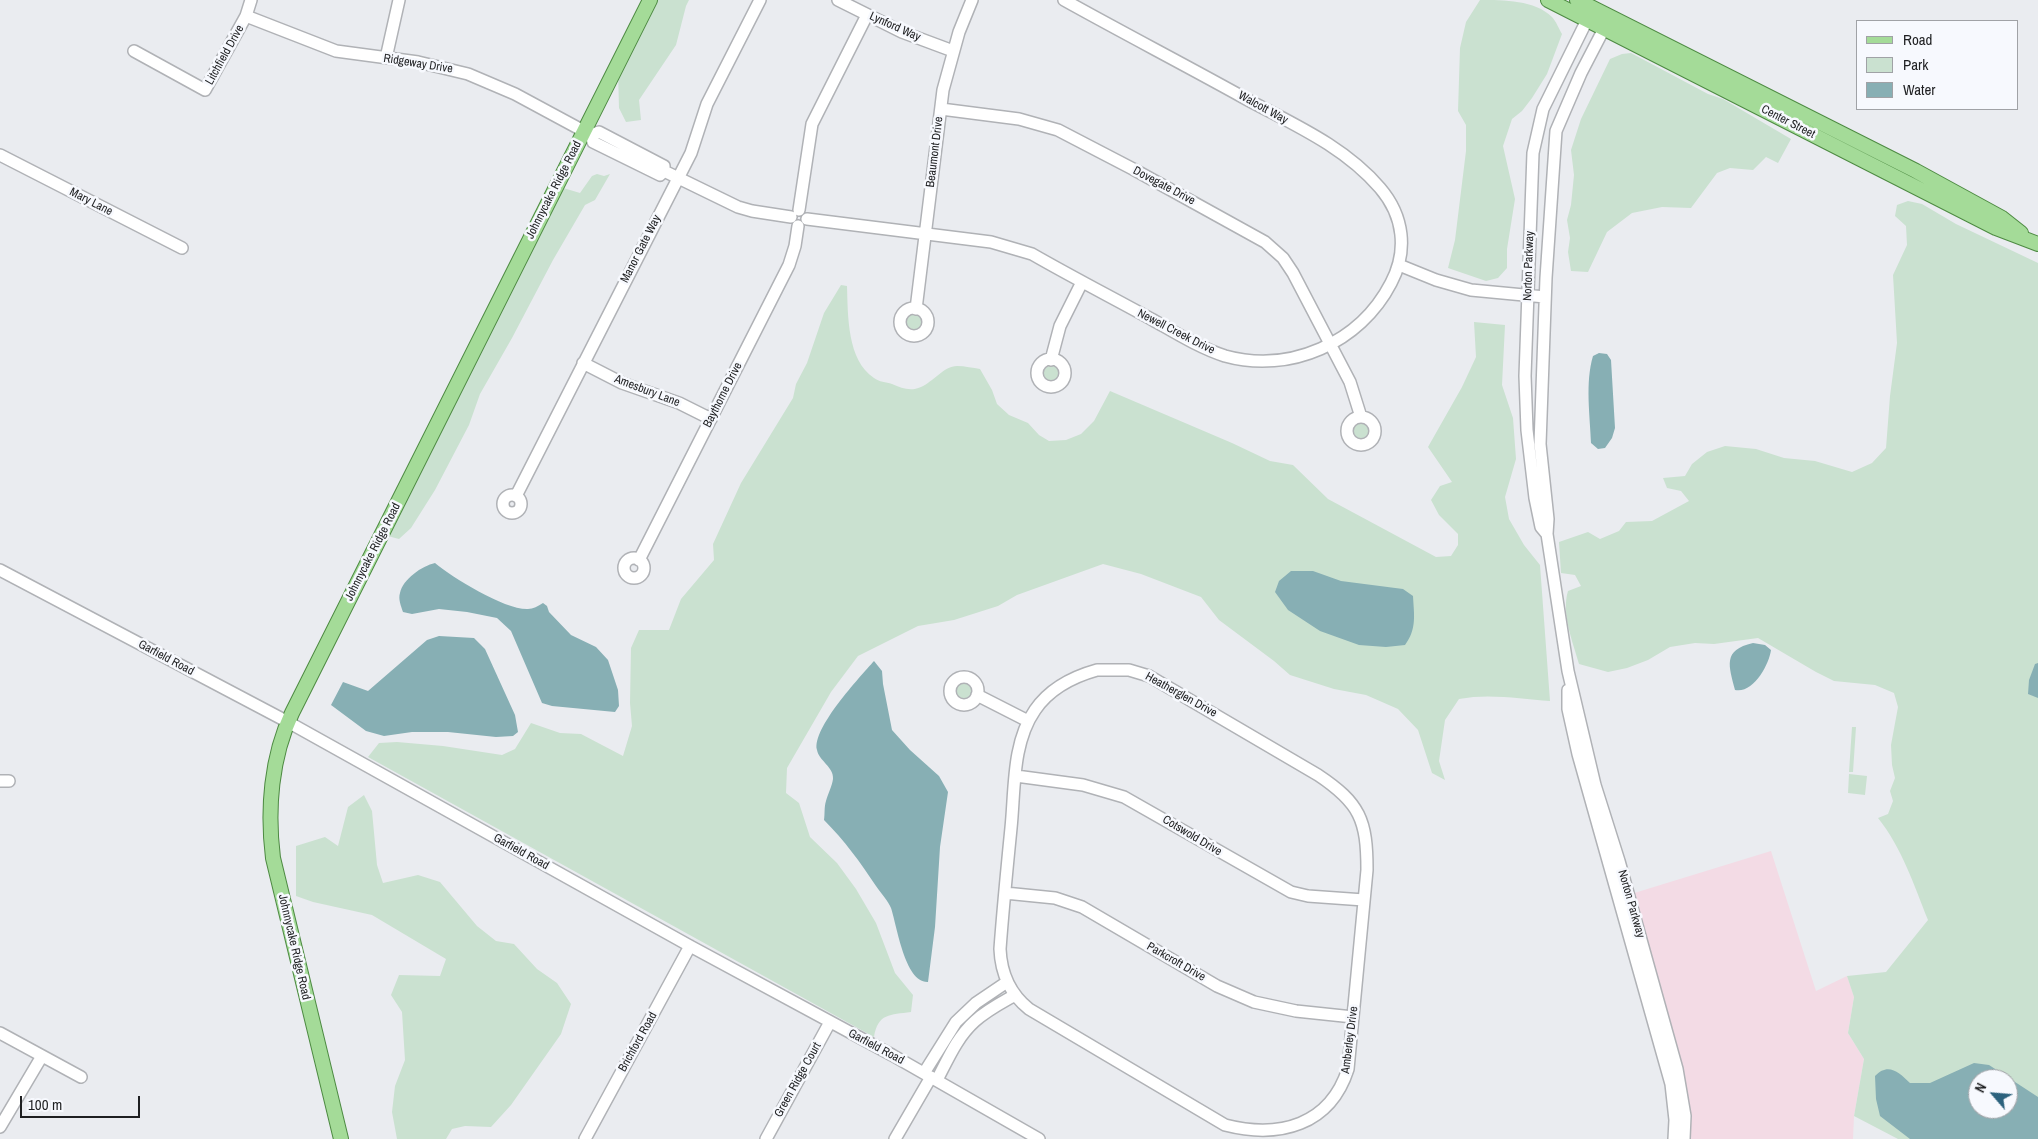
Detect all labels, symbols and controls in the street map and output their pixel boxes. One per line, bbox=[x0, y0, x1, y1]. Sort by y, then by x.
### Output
street label: Lynford Way bbox=[867, 9, 923, 45]
legend bbox=[1856, 20, 2018, 110]
street label: Litchfield Drive bbox=[203, 23, 247, 87]
text: Road bbox=[1903, 29, 1932, 50]
street label: Ridgeway Drive bbox=[382, 51, 454, 77]
text: Park bbox=[1903, 54, 1928, 75]
text: Water bbox=[1903, 79, 1935, 100]
street label: Walcott Way bbox=[1236, 88, 1290, 128]
street label: Center Street bbox=[1759, 102, 1817, 142]
street label: Beaumont Drive bbox=[924, 116, 946, 188]
street label: Johnnycake Ridge Road bbox=[523, 139, 585, 241]
street label: Dovegate Drive bbox=[1130, 164, 1198, 208]
street label: Mary Lane bbox=[67, 185, 115, 219]
street label: Manor Gate Way bbox=[618, 213, 664, 285]
street label: Norton Parkway bbox=[1521, 231, 1537, 301]
street label: Newell Creek Drive bbox=[1135, 306, 1217, 358]
street label: Baythorne Drive bbox=[700, 360, 746, 430]
street label: Amesbury Lane bbox=[612, 372, 682, 410]
street label: Johnnycake Ridge Road bbox=[342, 501, 404, 603]
street label: Garfield Road bbox=[136, 637, 196, 679]
street label: Heatherglen Drive bbox=[1143, 669, 1219, 721]
street label: Cotswold Drive bbox=[1160, 813, 1224, 859]
street label: Garfield Road bbox=[491, 831, 551, 873]
street label: Norton Parkway bbox=[1614, 868, 1648, 940]
street label: Johnnycake Ridge Road bbox=[275, 893, 313, 1001]
street label: Parkcroft Drive bbox=[1144, 939, 1208, 985]
street label: Amberley Drive bbox=[1339, 1005, 1361, 1075]
street label: Brichford Road bbox=[616, 1010, 660, 1074]
street label: Garfield Road bbox=[846, 1026, 906, 1068]
street label: Green Ridge Court bbox=[772, 1040, 824, 1120]
north arrow bbox=[1968, 1069, 2018, 1119]
text: N bbox=[1971, 1080, 1990, 1095]
scale bar bbox=[22, 1086, 142, 1118]
text: 100 m bbox=[28, 1094, 62, 1115]

